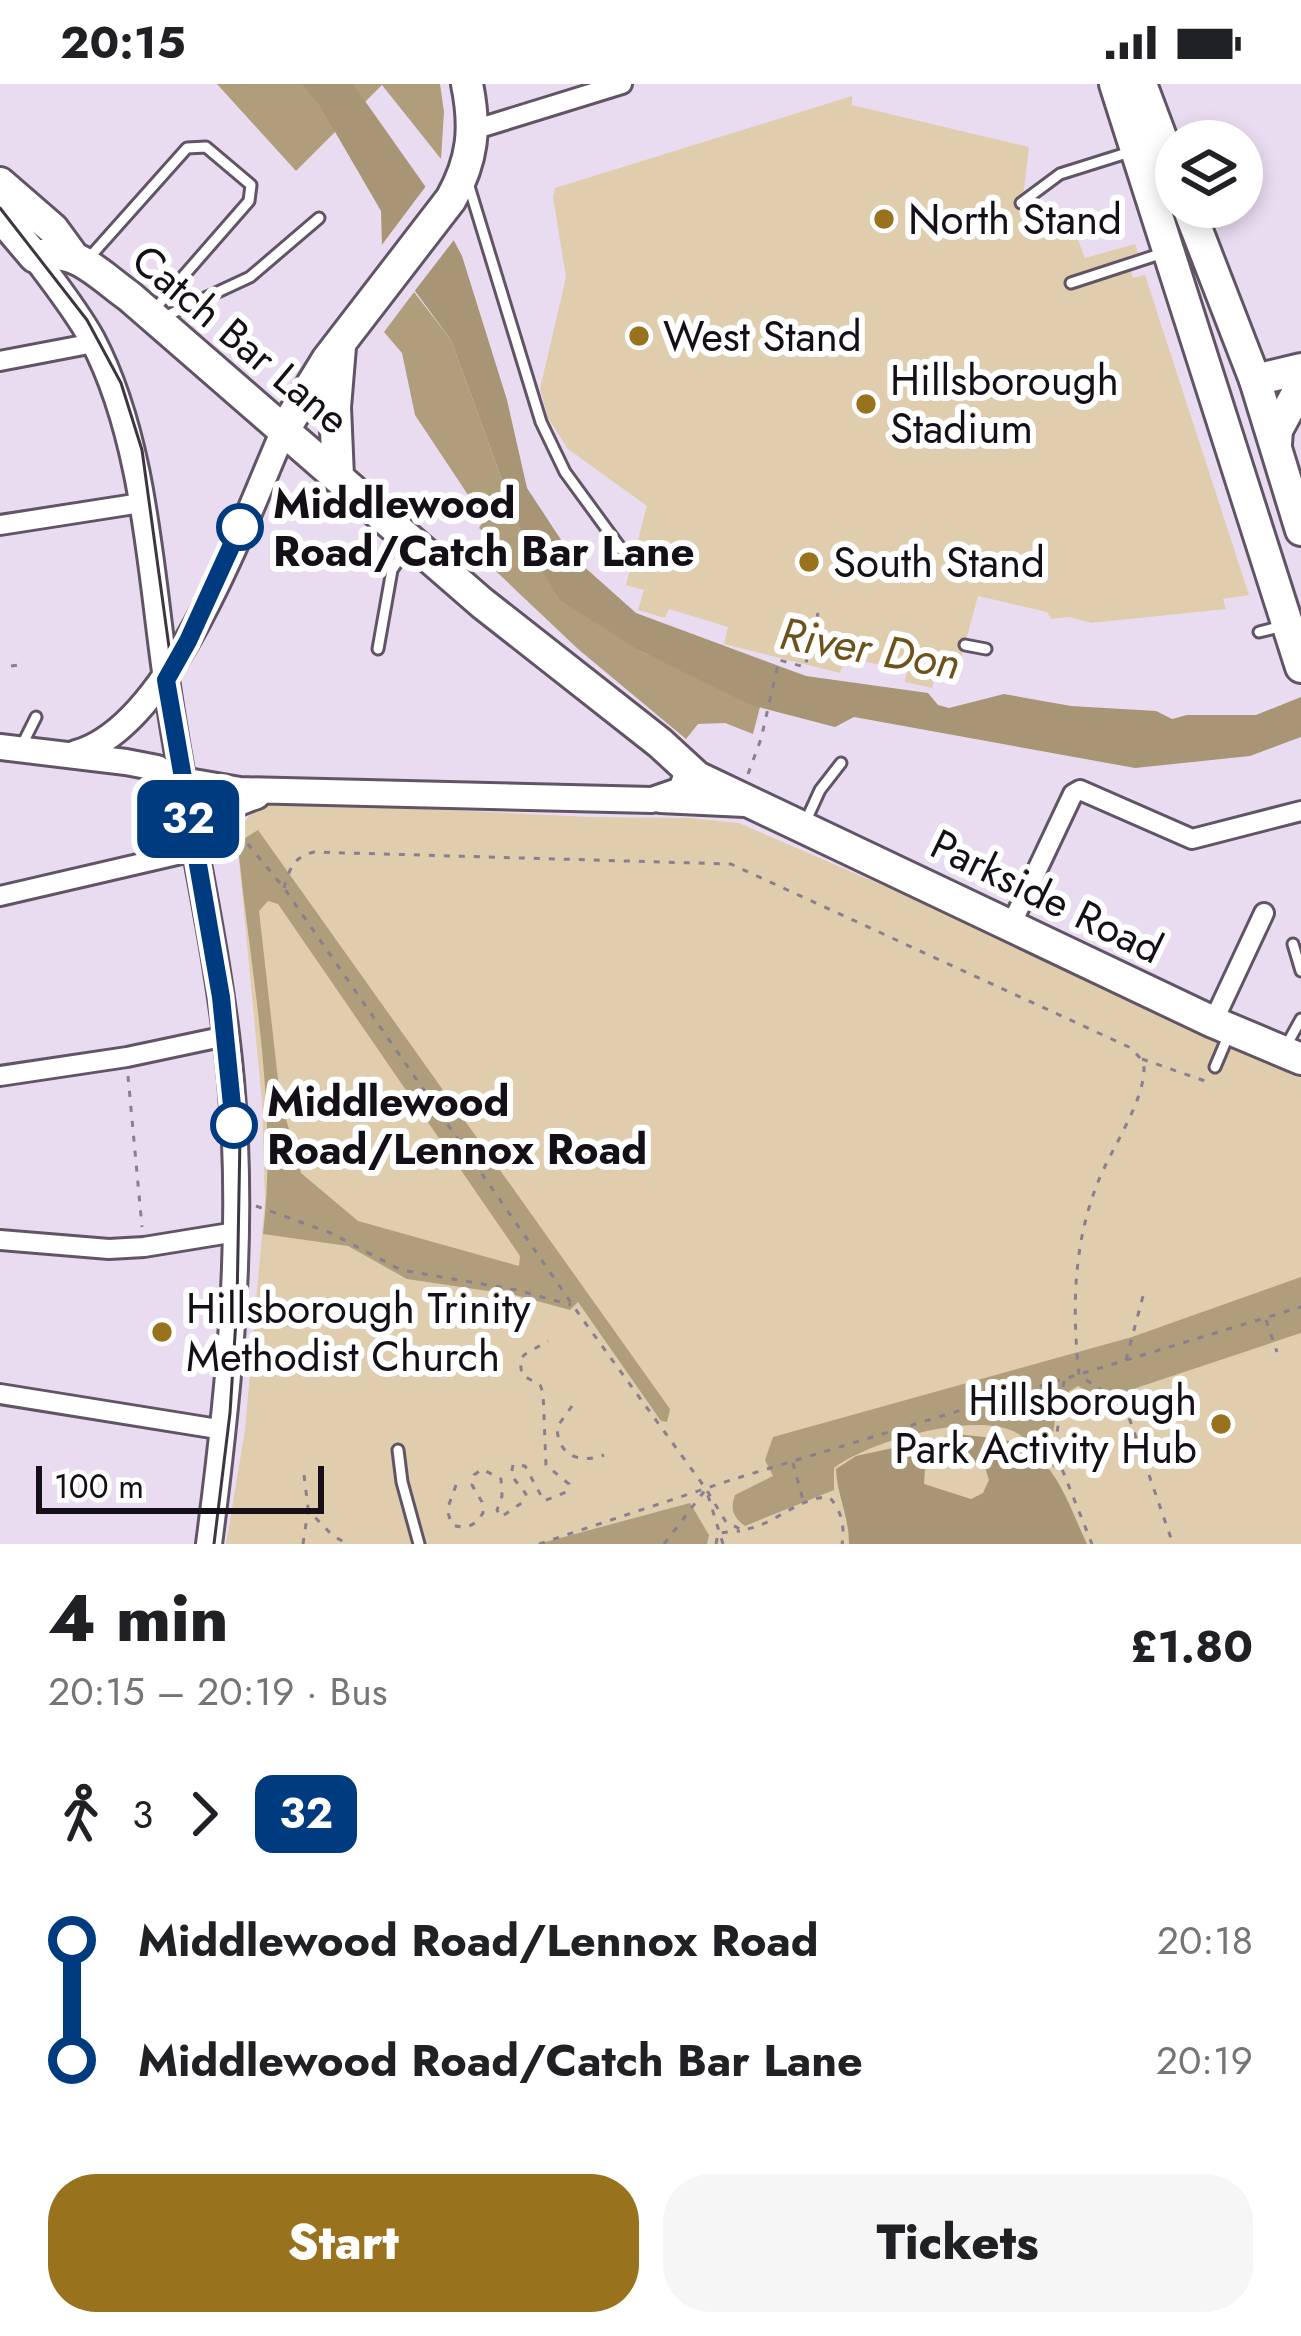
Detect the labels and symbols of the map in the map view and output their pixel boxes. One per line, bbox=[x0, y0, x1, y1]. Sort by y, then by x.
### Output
place label: North Stand bbox=[908, 189, 1122, 250]
marker: North Stand bbox=[871, 206, 897, 232]
street label: Catch Bar Lane bbox=[119, 230, 363, 449]
place label: West Stand bbox=[663, 306, 862, 367]
marker: West Stand bbox=[626, 323, 652, 349]
place label: Hillsborough Stadium bbox=[890, 350, 1119, 459]
marker: Hillsborough Stadium bbox=[853, 391, 879, 417]
place label: Middlewood Road/Catch Bar Lane bbox=[273, 473, 695, 582]
marker: Middlewood Road/Catch Bar Lane bbox=[218, 505, 262, 549]
place label: South Stand bbox=[833, 532, 1045, 593]
marker: South Stand bbox=[796, 549, 822, 575]
water label: River Don bbox=[775, 601, 965, 696]
line badge: 32 bbox=[134, 780, 242, 858]
street label: Parkside Road bbox=[920, 814, 1173, 979]
place label: Middlewood Road/Lennox Road bbox=[267, 1071, 647, 1180]
marker: Middlewood Road/Lennox Road bbox=[212, 1103, 256, 1147]
place label: Hillsborough Trinity Methodist Church bbox=[186, 1278, 531, 1387]
marker: Hillsborough Trinity Methodist Church bbox=[149, 1319, 175, 1345]
place label: Hillsborough Park Activity Hub bbox=[894, 1370, 1197, 1479]
marker: Hillsborough Park Activity Hub bbox=[1208, 1411, 1234, 1437]
scale bar bbox=[36, 1460, 324, 1513]

